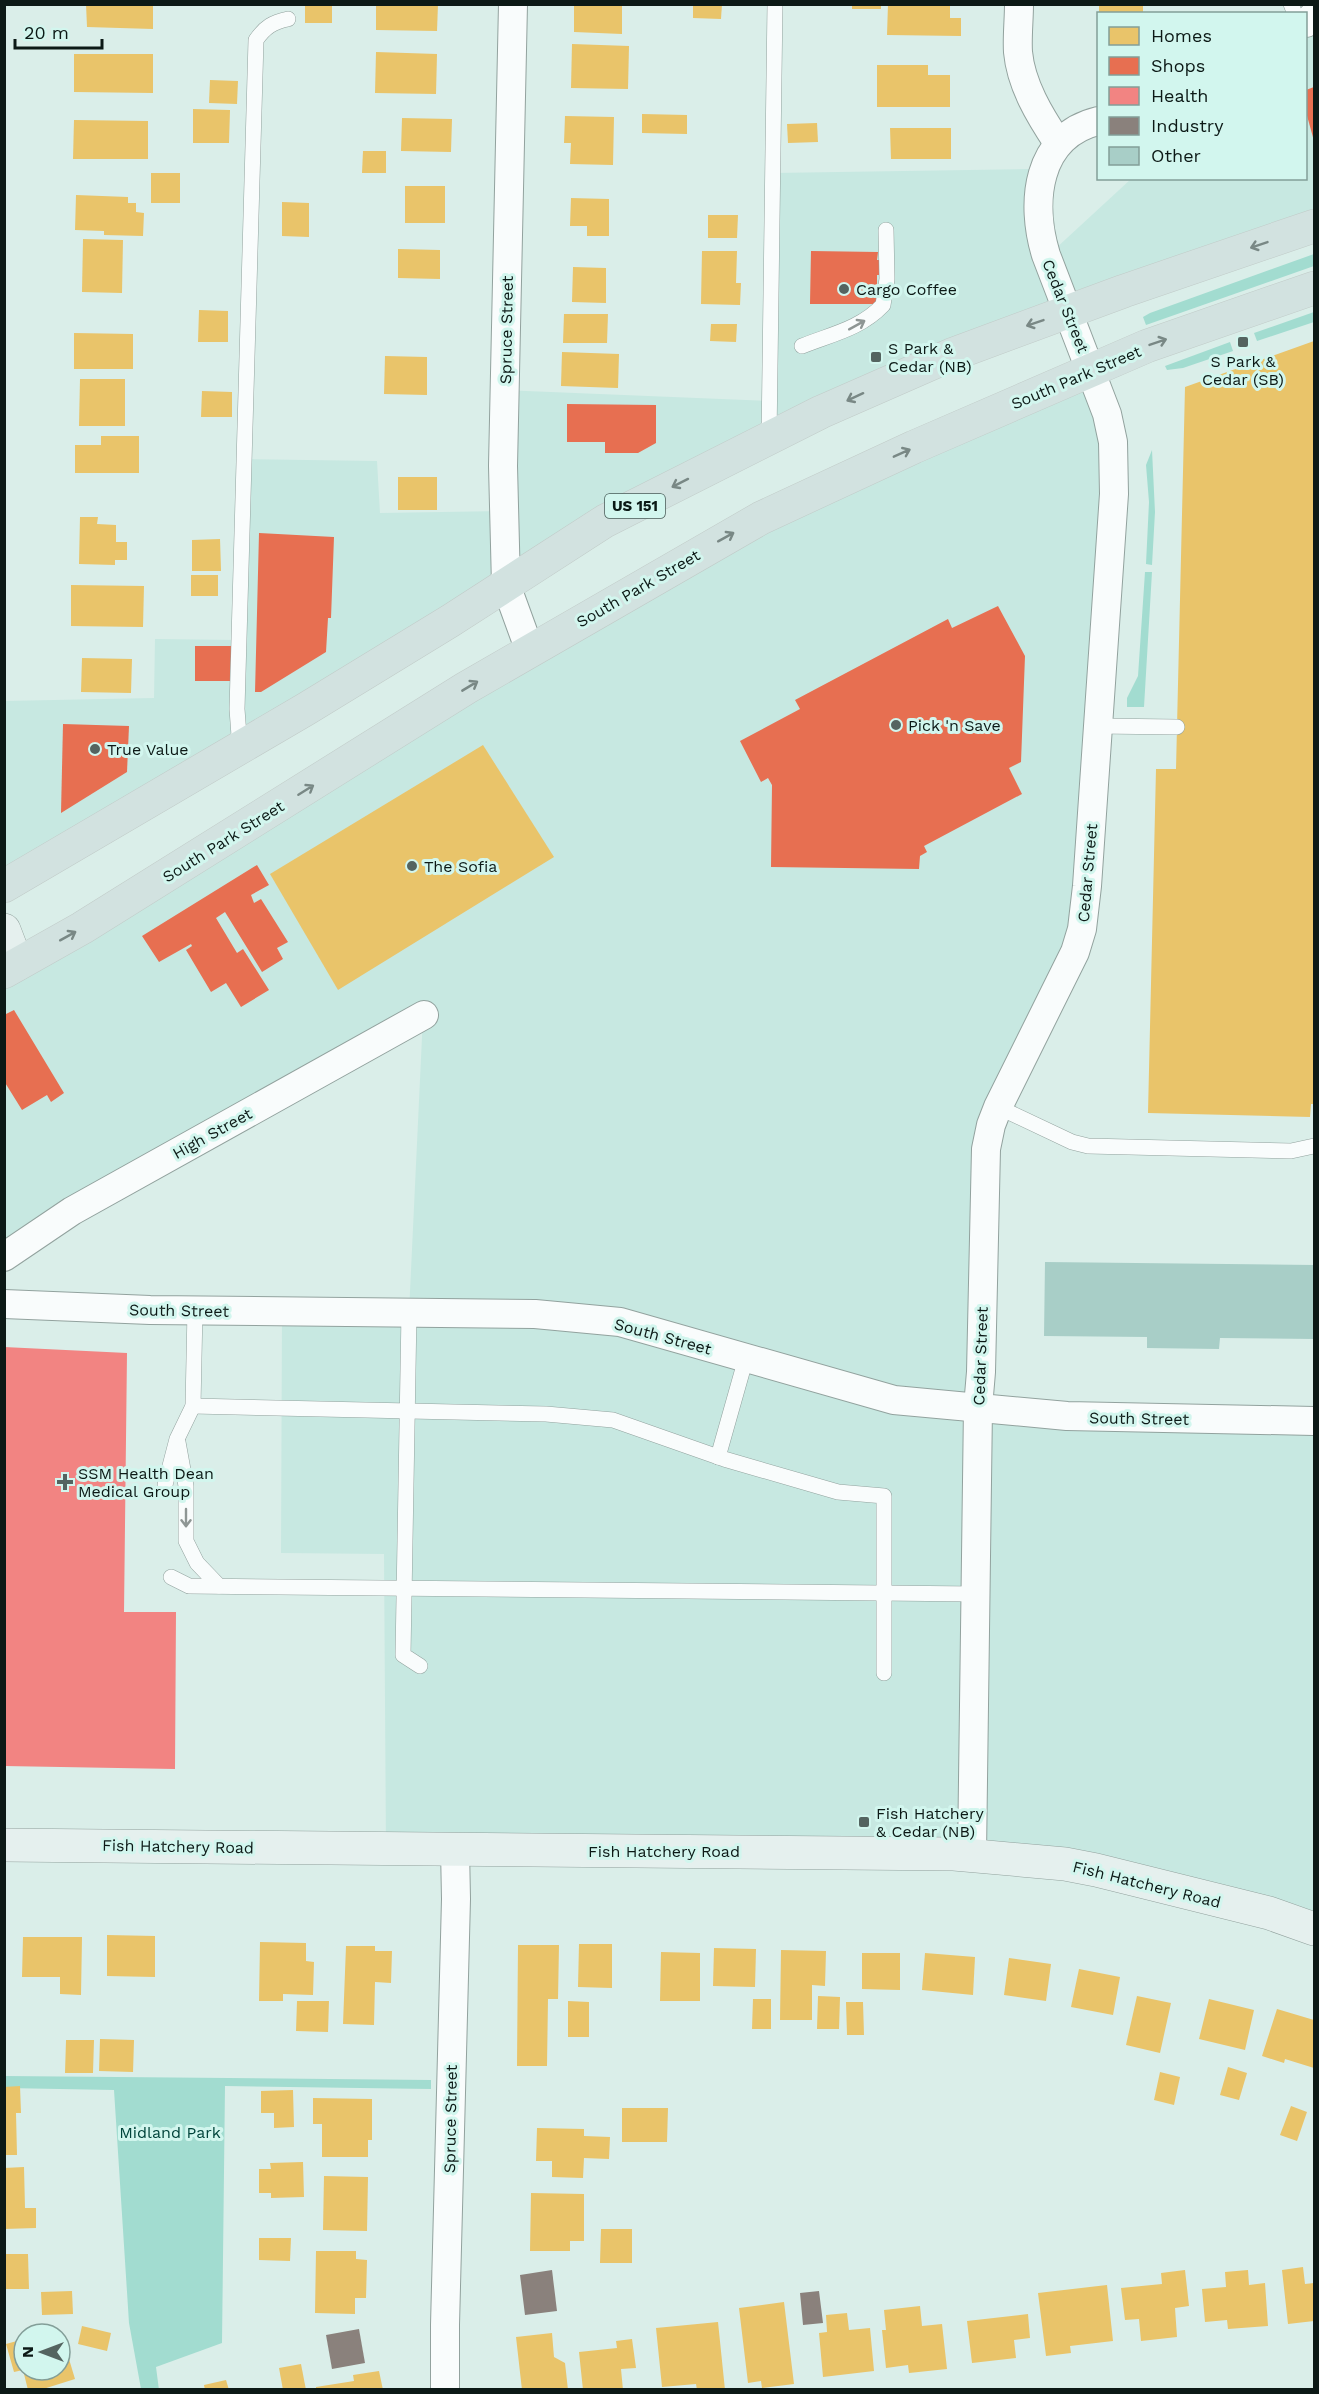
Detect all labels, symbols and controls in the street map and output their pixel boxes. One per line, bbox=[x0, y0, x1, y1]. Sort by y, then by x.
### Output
scale bar bbox=[15, 12, 102, 50]
legend bbox=[1097, 12, 1307, 180]
text: 20 m bbox=[24, 22, 69, 43]
text: Homes bbox=[1151, 25, 1212, 46]
text: Shops bbox=[1151, 55, 1205, 76]
text: Health bbox=[1151, 85, 1208, 106]
text: Industry bbox=[1151, 115, 1224, 136]
text: Other bbox=[1151, 145, 1201, 166]
one-way arrow bbox=[1250, 240, 1269, 251]
street label: Cedar Street bbox=[1038, 257, 1093, 356]
street label: Spruce Street bbox=[496, 275, 517, 384]
place label: Cargo Coffee bbox=[856, 280, 957, 299]
marker: Cargo Coffee bbox=[837, 282, 851, 296]
one-way arrow bbox=[1026, 318, 1045, 329]
one-way arrow bbox=[848, 319, 865, 331]
marker: S Park & Cedar (SB) bbox=[1236, 335, 1250, 349]
one-way arrow bbox=[1148, 336, 1167, 347]
place label: S Park & Cedar (NB) bbox=[888, 339, 972, 376]
street label: South Park Street bbox=[1008, 341, 1144, 413]
marker: S Park & Cedar (NB) bbox=[869, 350, 883, 364]
place label: S Park & Cedar (SB) bbox=[1202, 352, 1284, 389]
one-way arrow bbox=[846, 391, 864, 403]
one-way arrow bbox=[892, 446, 910, 458]
one-way arrow bbox=[672, 477, 689, 489]
road number: US 151 bbox=[605, 494, 665, 518]
one-way arrow bbox=[718, 531, 735, 543]
street label: South Park Street bbox=[573, 545, 704, 632]
one-way arrow bbox=[461, 679, 478, 691]
place label: Pick 'n Save bbox=[908, 716, 1001, 735]
marker: Pick 'n Save bbox=[889, 718, 903, 732]
place label: True Value bbox=[107, 740, 189, 759]
marker: True Value bbox=[88, 742, 102, 756]
one-way arrow bbox=[297, 784, 314, 796]
street label: South Park Street bbox=[159, 796, 288, 886]
street label: Cedar Street bbox=[1074, 823, 1101, 923]
place label: The Sofia bbox=[424, 857, 497, 876]
marker: The Sofia bbox=[405, 859, 419, 873]
one-way arrow bbox=[59, 930, 76, 942]
street label: High Street bbox=[169, 1104, 256, 1163]
street label: South Street bbox=[129, 1300, 229, 1321]
street label: Cedar Street bbox=[969, 1306, 992, 1406]
street label: South Street bbox=[612, 1314, 714, 1359]
street label: South Street bbox=[1089, 1408, 1189, 1429]
place label: SSM Health Dean Medical Group bbox=[78, 1464, 214, 1501]
marker: SSM Health Dean Medical Group bbox=[56, 1473, 74, 1491]
one-way arrow bbox=[180, 1507, 192, 1527]
place label: Fish Hatchery & Cedar (NB) bbox=[876, 1804, 985, 1841]
marker: Fish Hatchery & Cedar (NB) bbox=[857, 1815, 871, 1829]
street label: Fish Hatchery Road bbox=[102, 1836, 254, 1857]
street label: Fish Hatchery Road bbox=[588, 1842, 740, 1861]
street label: Fish Hatchery Road bbox=[1071, 1857, 1223, 1912]
street label: Spruce Street bbox=[440, 2064, 461, 2173]
park label: Midland Park bbox=[119, 2123, 221, 2142]
north arrow bbox=[12, 2322, 72, 2382]
text: N bbox=[18, 2346, 37, 2358]

